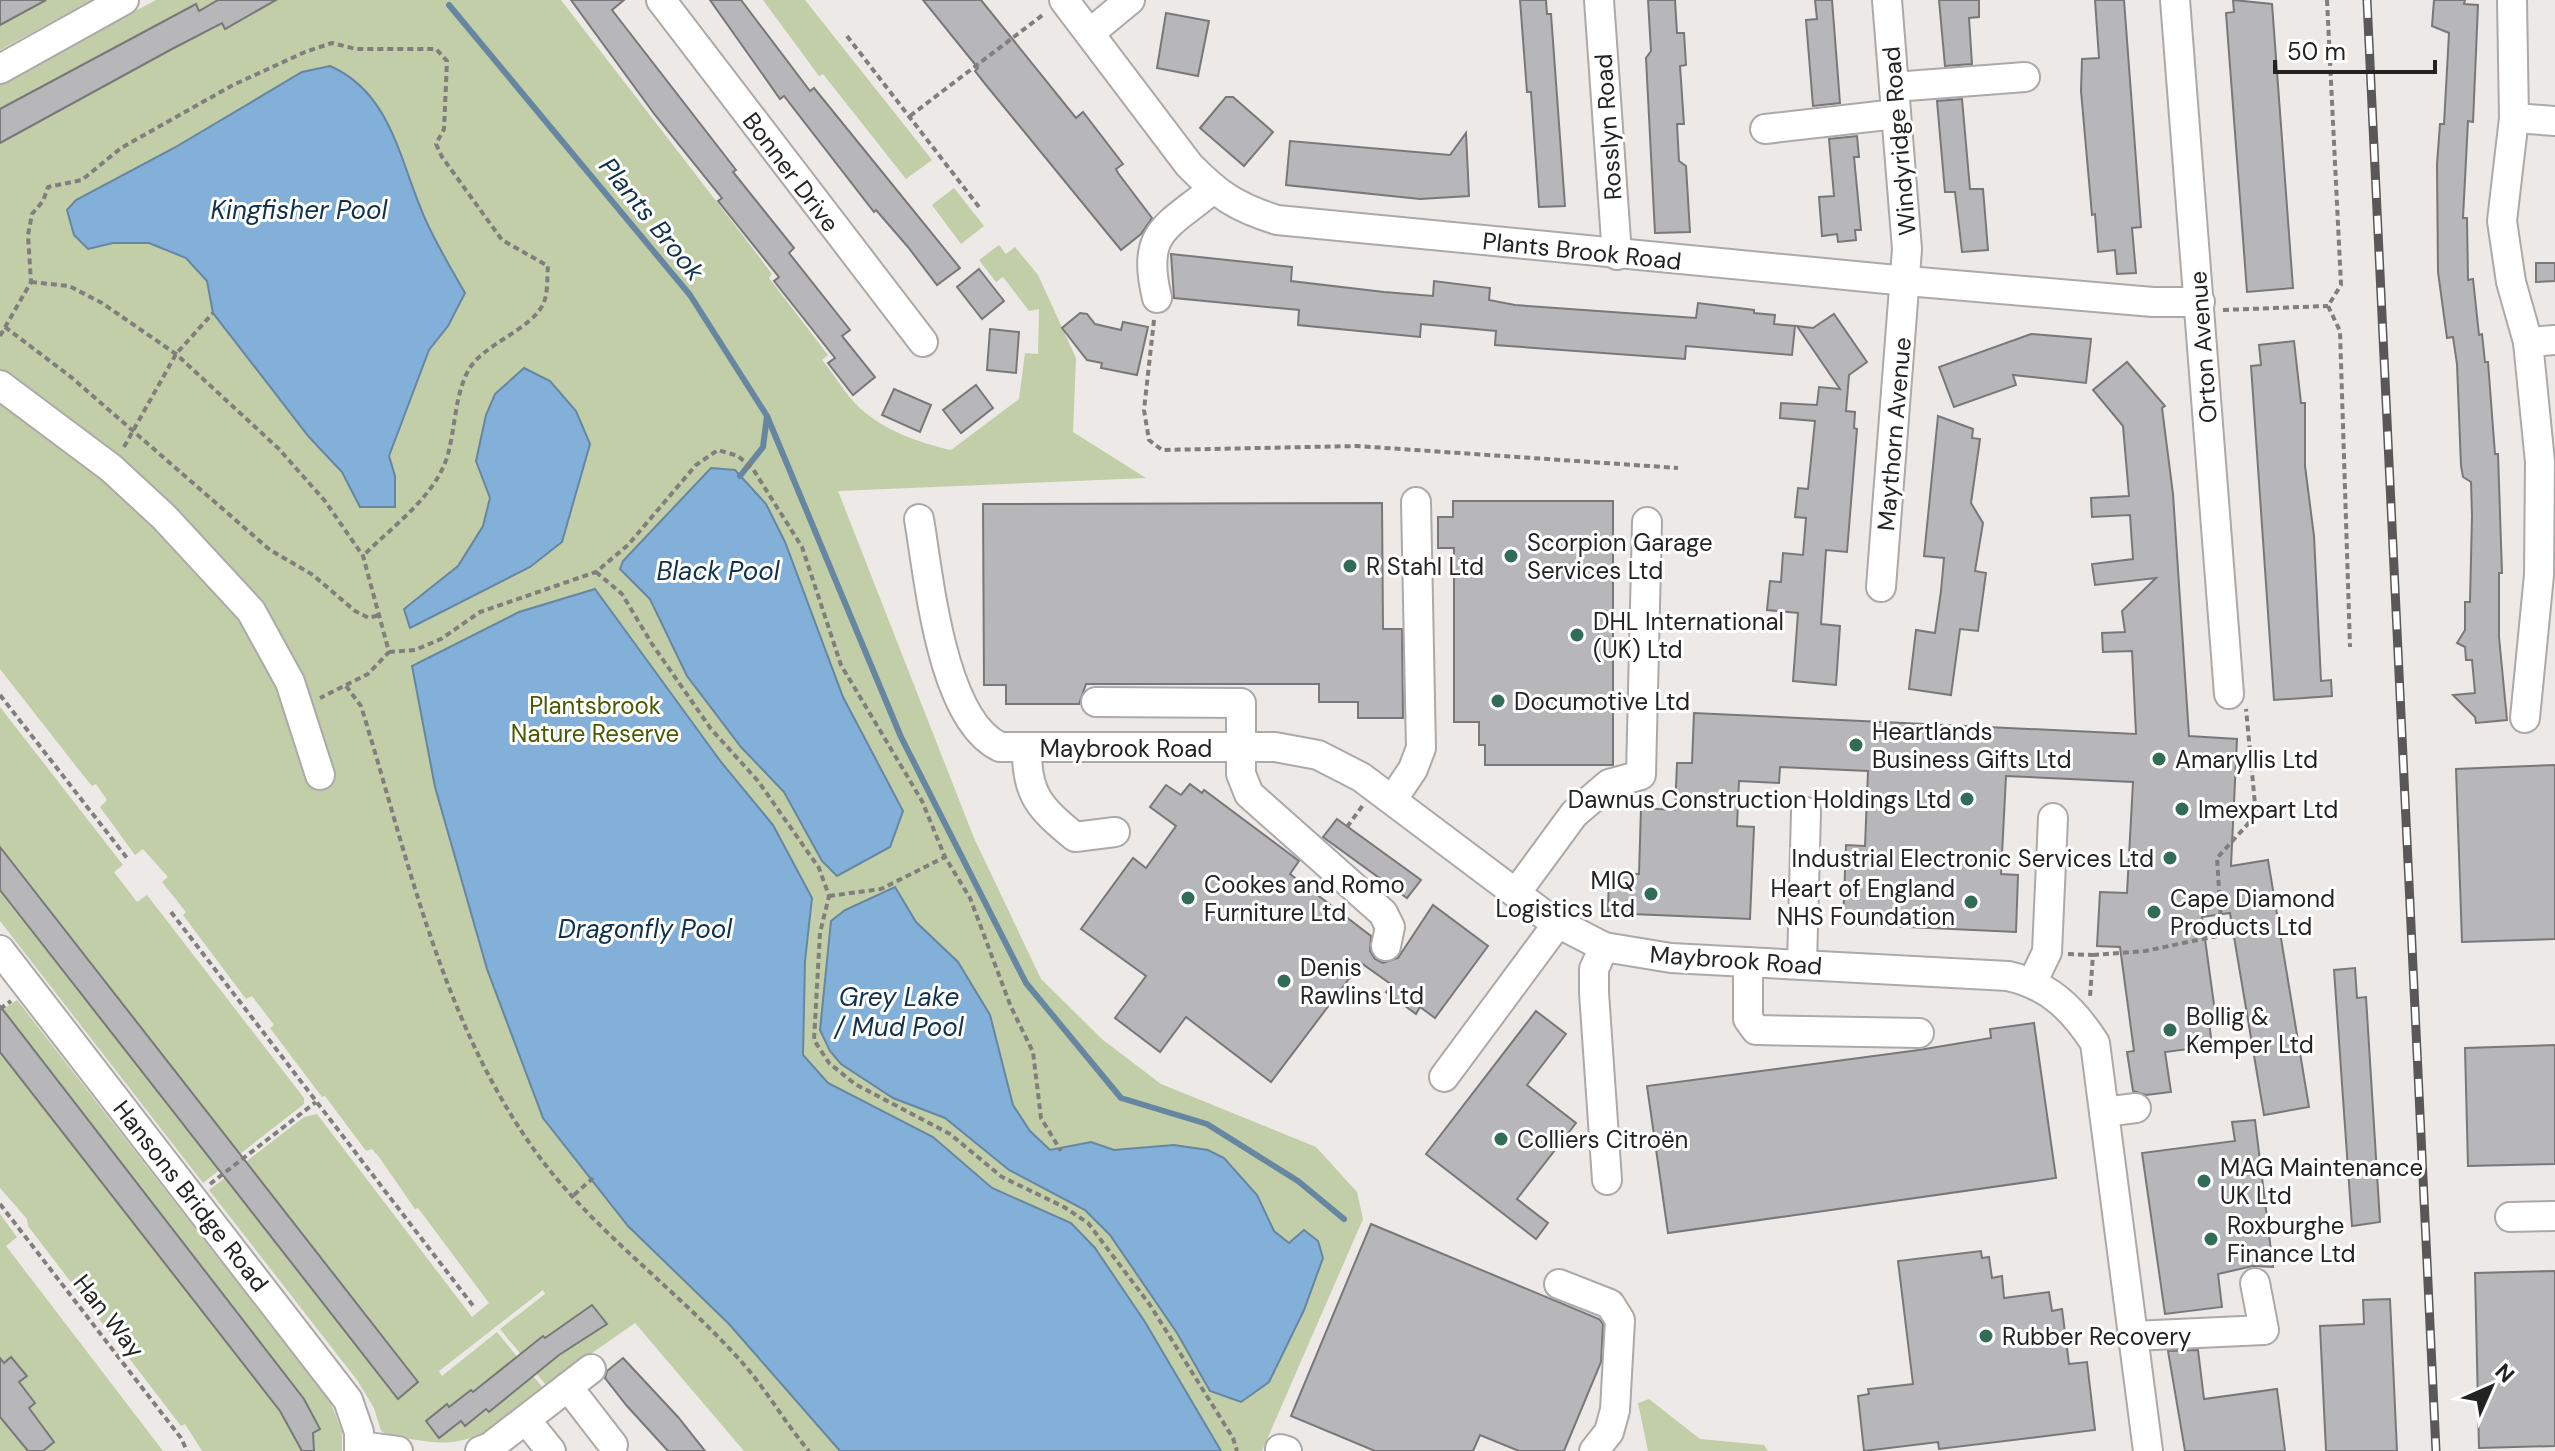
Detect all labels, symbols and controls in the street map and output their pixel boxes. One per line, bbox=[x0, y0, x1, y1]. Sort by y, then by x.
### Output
scale bar bbox=[2275, 24, 2435, 74]
text: 50 m bbox=[2287, 36, 2346, 67]
street label: Windyridge Road bbox=[1875, 45, 1923, 237]
street label: Rosslyn Road bbox=[1587, 53, 1629, 201]
street label: Bonner Drive bbox=[736, 106, 846, 238]
water label: Plants Brook bbox=[592, 150, 713, 288]
water label: Kingfisher Pool bbox=[211, 193, 389, 227]
street label: Plants Brook Road bbox=[1481, 225, 1683, 277]
street label: Orton Avenue bbox=[2182, 270, 2224, 424]
street label: Maythorn Avenue bbox=[1870, 336, 1918, 532]
place label: Scorpion Garage Services Ltd bbox=[1527, 527, 1713, 586]
marker: Scorpion Garage Services Ltd bbox=[1502, 547, 1520, 565]
place label: R Stahl Ltd bbox=[1366, 551, 1484, 582]
water label: Black Pool bbox=[657, 554, 781, 588]
marker: R Stahl Ltd bbox=[1341, 557, 1359, 575]
place label: DHL International (UK) Ltd bbox=[1593, 606, 1784, 665]
marker: DHL International (UK) Ltd bbox=[1568, 626, 1586, 644]
place label: Documotive Ltd bbox=[1514, 686, 1690, 717]
park label: Plantsbrook Nature Reserve bbox=[511, 690, 679, 749]
marker: Documotive Ltd bbox=[1489, 692, 1507, 710]
place label: Heartlands Business Gifts Ltd bbox=[1872, 716, 2071, 775]
street label: Maybrook Road bbox=[1040, 733, 1212, 764]
marker: Heartlands Business Gifts Ltd bbox=[1847, 736, 1865, 754]
place label: Amaryllis Ltd bbox=[2175, 744, 2318, 775]
marker: Amaryllis Ltd bbox=[2150, 750, 2168, 768]
place label: Dawnus Construction Holdings Ltd bbox=[1568, 784, 1951, 815]
marker: Dawnus Construction Holdings Ltd bbox=[1958, 790, 1976, 808]
place label: Imexpart Ltd bbox=[2198, 794, 2338, 825]
marker: Imexpart Ltd bbox=[2173, 800, 2191, 818]
place label: Industrial Electronic Services Ltd bbox=[1792, 843, 2154, 874]
marker: Industrial Electronic Services Ltd bbox=[2161, 849, 2179, 867]
place label: MIQ Logistics Ltd bbox=[1496, 865, 1635, 924]
place label: Cookes and Romo Furniture Ltd bbox=[1204, 869, 1405, 928]
place label: Heart of England NHS Foundation bbox=[1771, 873, 1955, 932]
place label: Cape Diamond Products Ltd bbox=[2170, 883, 2335, 942]
marker: MIQ Logistics Ltd bbox=[1642, 885, 1660, 903]
marker: Cookes and Romo Furniture Ltd bbox=[1179, 889, 1197, 907]
marker: Heart of England NHS Foundation bbox=[1962, 893, 1980, 911]
marker: Cape Diamond Products Ltd bbox=[2145, 903, 2163, 921]
water label: Dragonfly Pool bbox=[558, 912, 733, 946]
street label: Maybrook Road bbox=[1649, 939, 1823, 981]
place label: Denis Rawlins Ltd bbox=[1300, 952, 1424, 1011]
marker: Denis Rawlins Ltd bbox=[1275, 972, 1293, 990]
water label: Grey Lake / Mud Pool bbox=[833, 980, 965, 1044]
place label: Bollig & Kemper Ltd bbox=[2186, 1001, 2314, 1060]
marker: Bollig & Kemper Ltd bbox=[2161, 1021, 2179, 1039]
street label: Hansons Bridge Road bbox=[107, 1094, 275, 1298]
place label: Colliers Citroën bbox=[1517, 1124, 1688, 1155]
marker: Colliers Citroën bbox=[1492, 1130, 1510, 1148]
place label: MAG Maintenance UK Ltd bbox=[2220, 1152, 2423, 1211]
marker: MAG Maintenance UK Ltd bbox=[2195, 1172, 2213, 1190]
place label: Roxburghe Finance Ltd bbox=[2227, 1210, 2356, 1269]
marker: Roxburghe Finance Ltd bbox=[2202, 1230, 2220, 1248]
street label: Han Way bbox=[67, 1268, 151, 1364]
place label: Rubber Recovery bbox=[2002, 1321, 2191, 1352]
marker: Rubber Recovery bbox=[1977, 1327, 1995, 1345]
north arrow bbox=[2451, 1347, 2531, 1427]
text: N bbox=[2489, 1357, 2521, 1389]

